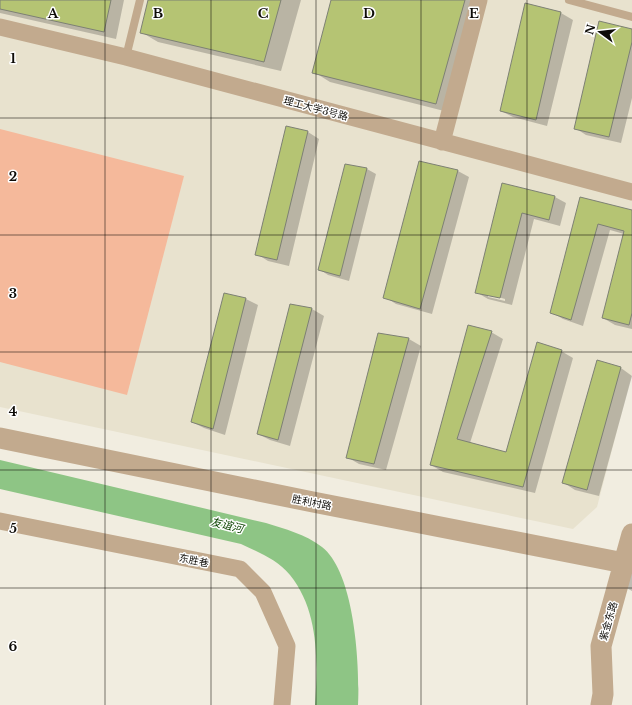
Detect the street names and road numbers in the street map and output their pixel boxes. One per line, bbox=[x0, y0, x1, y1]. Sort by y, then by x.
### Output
street label: 理工大学3号路 bbox=[282, 94, 350, 123]
street label: 胜利村路 bbox=[291, 492, 333, 513]
street label: 东胜巷 bbox=[178, 551, 210, 570]
street label: 紫金东路 bbox=[597, 600, 620, 642]

